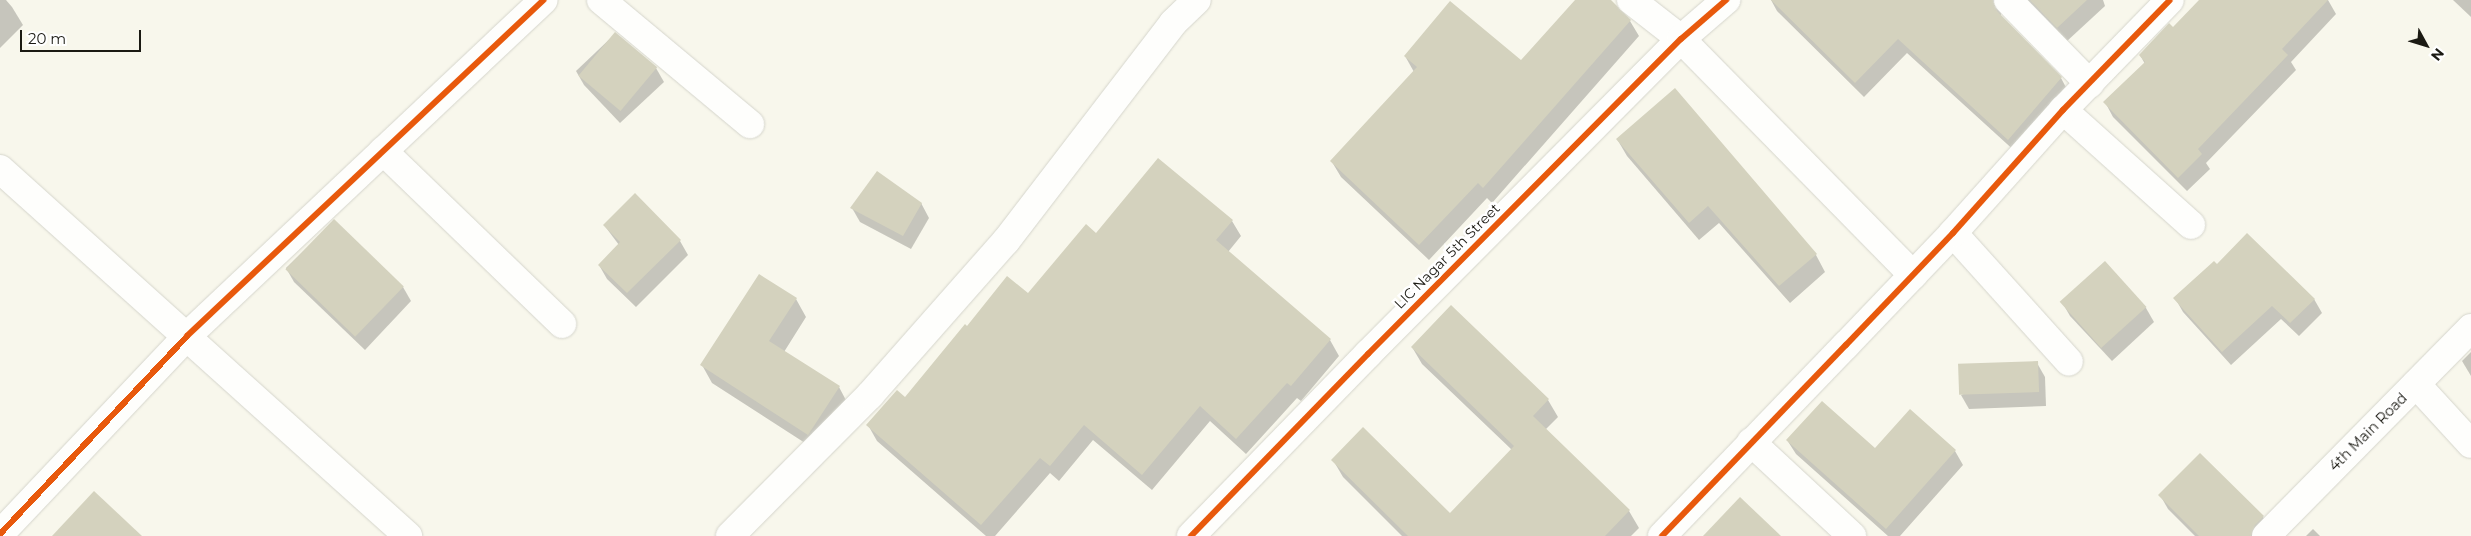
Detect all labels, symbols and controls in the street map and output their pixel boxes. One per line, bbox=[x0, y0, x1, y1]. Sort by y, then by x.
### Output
scale bar bbox=[22, 20, 144, 52]
north arrow bbox=[2401, 20, 2451, 70]
text: 20 m bbox=[28, 29, 66, 48]
text: N bbox=[2427, 44, 2448, 64]
street label: LIC Nagar 5th Street bbox=[1391, 200, 1503, 312]
street label: 4th Main Road bbox=[2326, 390, 2410, 474]

